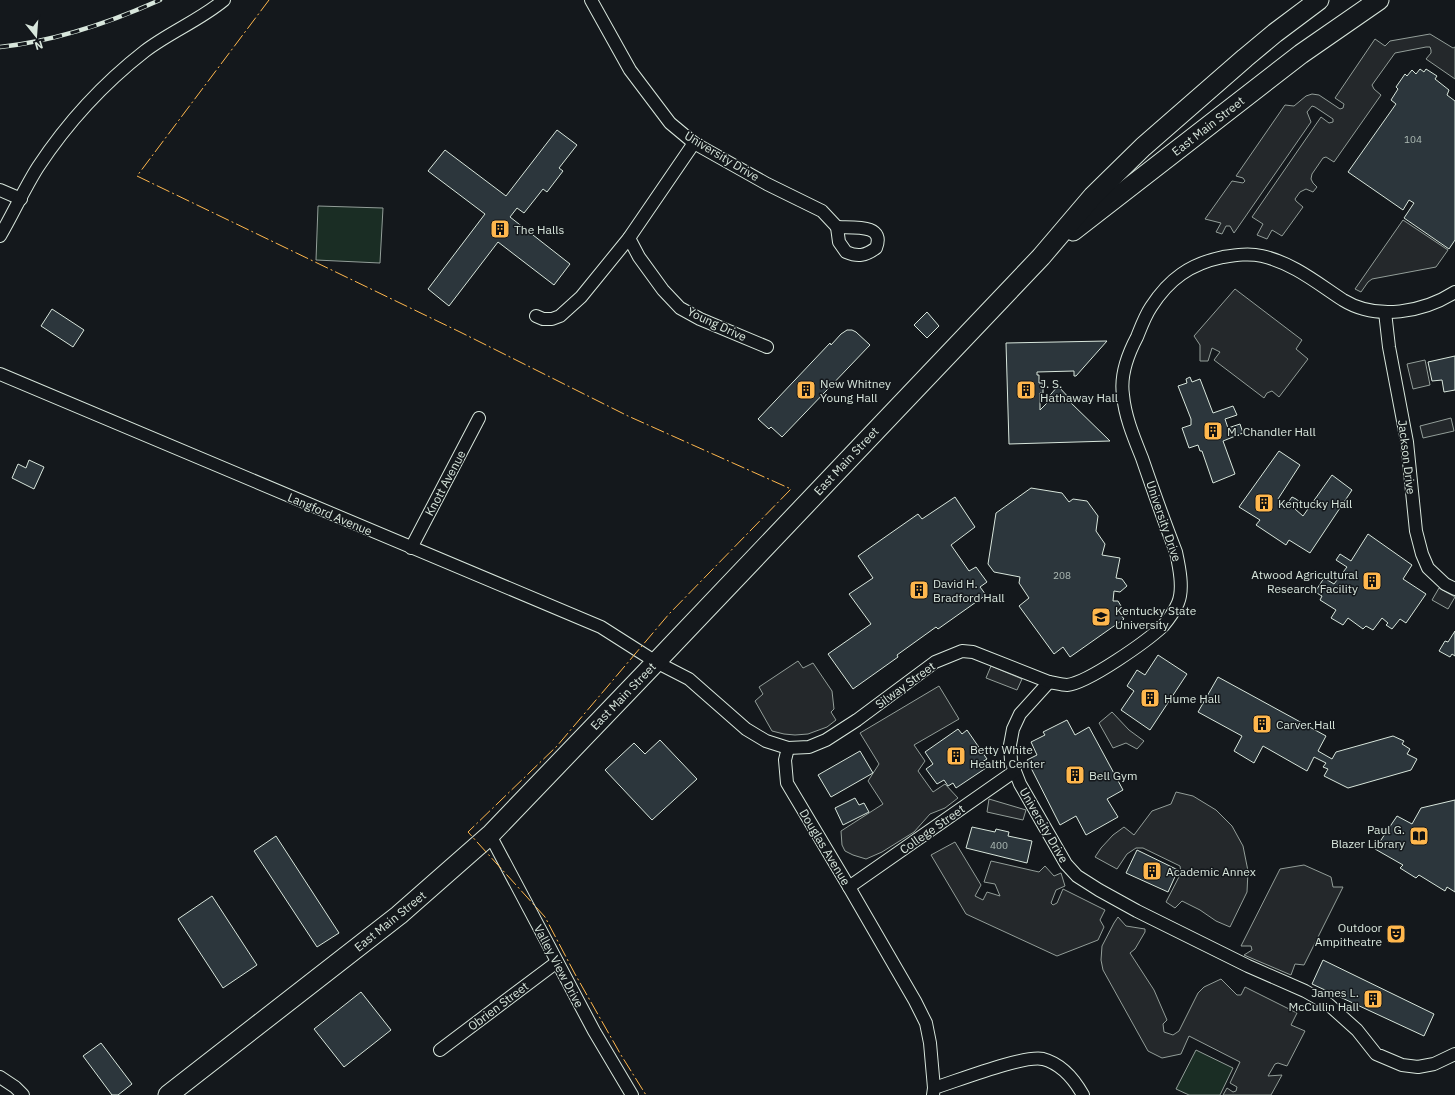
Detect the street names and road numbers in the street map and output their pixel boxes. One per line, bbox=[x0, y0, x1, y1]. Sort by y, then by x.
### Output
street label: East Main Street bbox=[1169, 93, 1247, 159]
street label: University Drive bbox=[682, 128, 762, 184]
street label: Young Drive bbox=[685, 304, 749, 344]
street label: Jackson Drive bbox=[1395, 419, 1419, 495]
street label: East Main Street bbox=[811, 424, 881, 498]
street label: Knott Avenue bbox=[421, 447, 469, 518]
street label: University Drive bbox=[1143, 479, 1185, 564]
street label: Langford Avenue bbox=[285, 489, 375, 539]
street label: Silway Street bbox=[872, 658, 938, 712]
street label: East Main Street bbox=[587, 659, 659, 733]
street label: University Drive bbox=[1016, 785, 1072, 866]
street label: College Street bbox=[897, 801, 967, 857]
street label: Douglas Avenue bbox=[796, 806, 854, 888]
street label: East Main Street bbox=[351, 888, 429, 954]
street label: Valley View Drive bbox=[531, 922, 587, 1010]
street label: Obrien Street bbox=[465, 978, 531, 1034]

